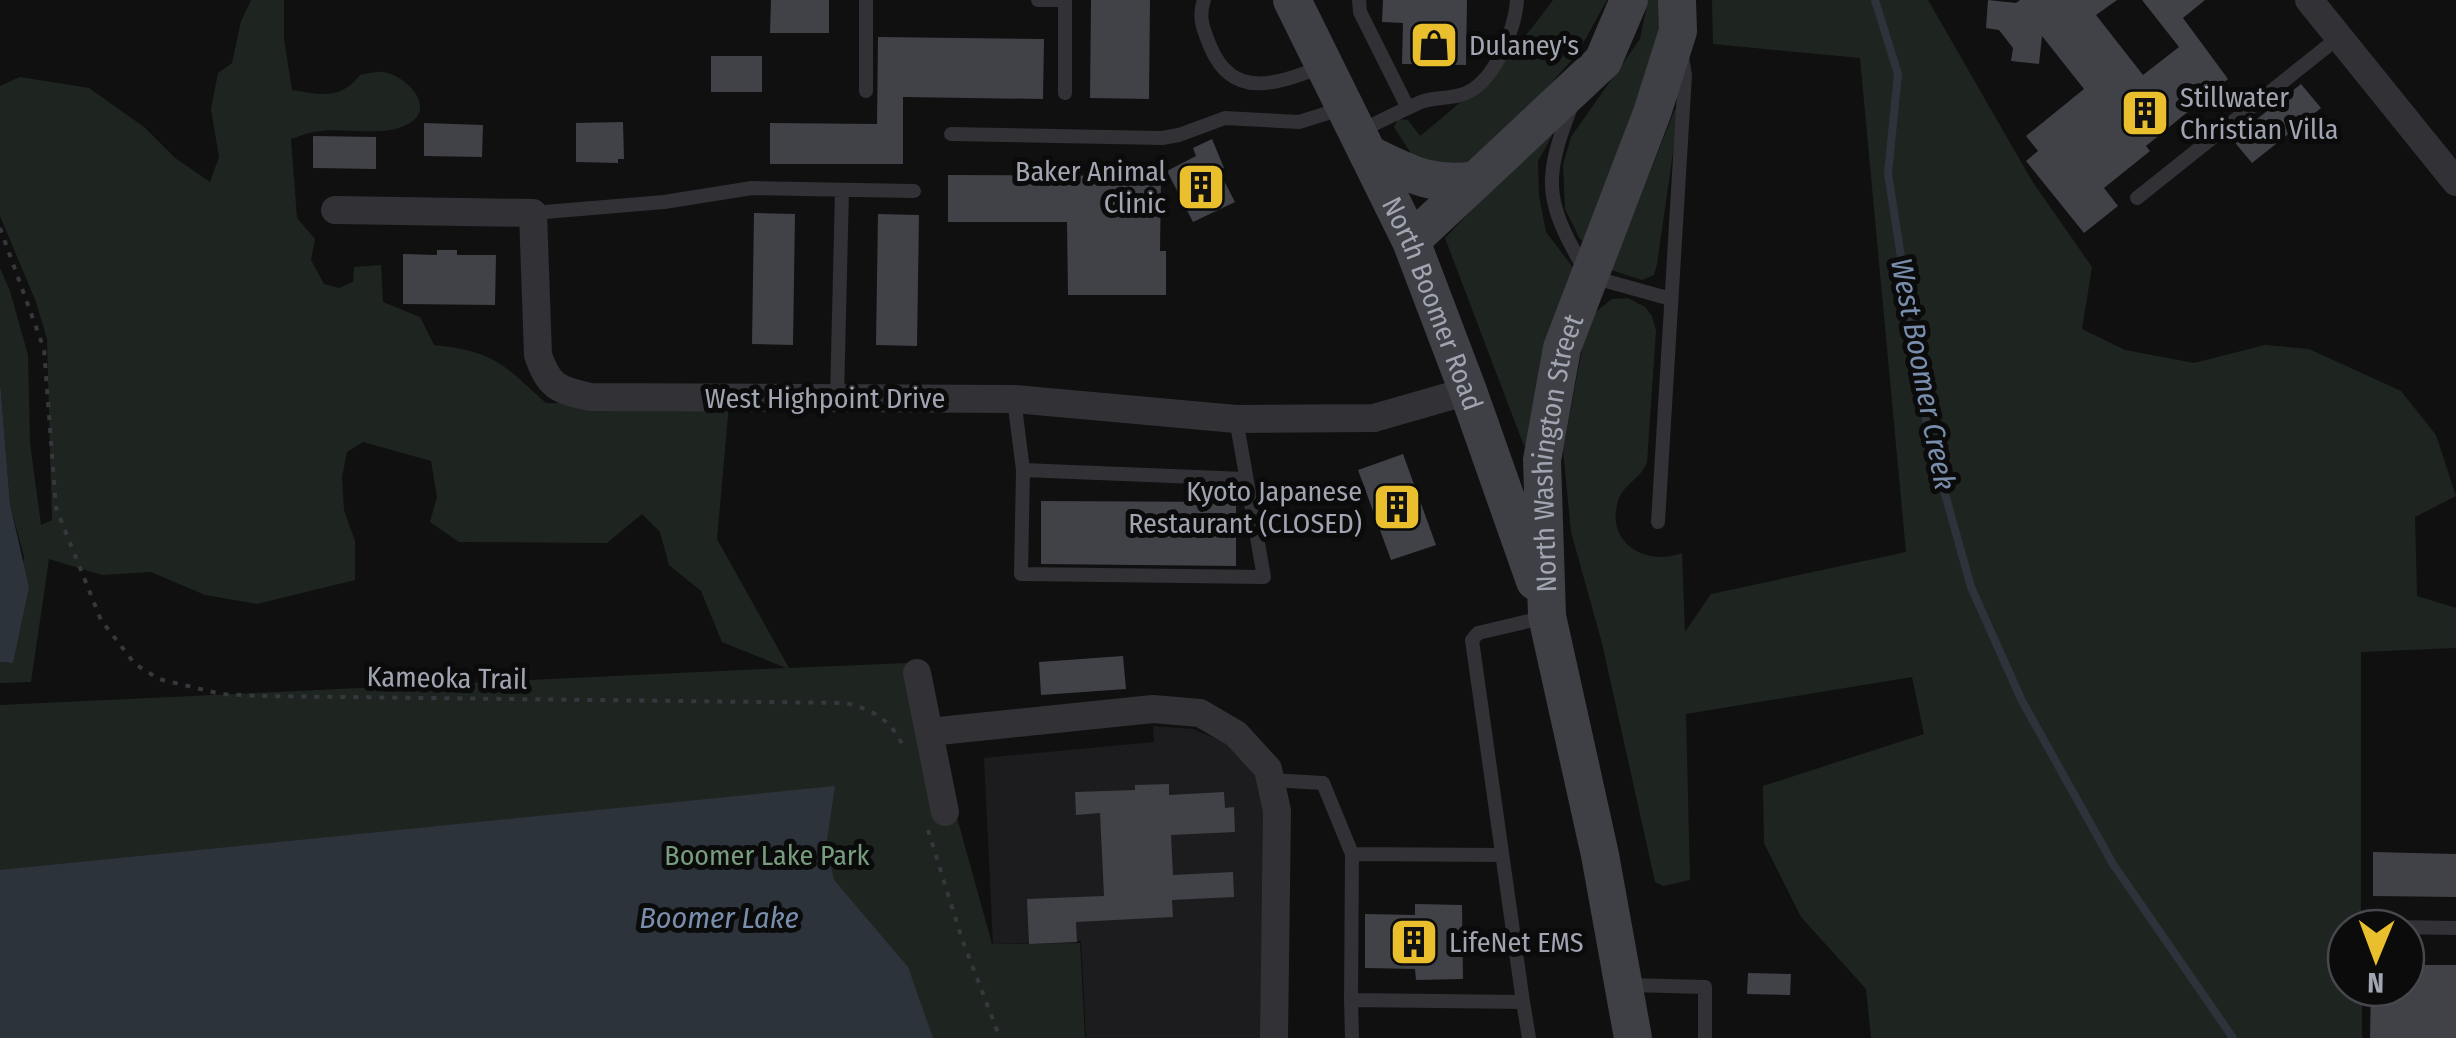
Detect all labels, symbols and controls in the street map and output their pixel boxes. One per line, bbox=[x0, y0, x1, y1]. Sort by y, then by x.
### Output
shop icon: Dulaney's bbox=[1408, 19, 1460, 71]
place label: Dulaney's bbox=[1469, 29, 1579, 62]
place label: Stillwater Christian Villa bbox=[2180, 81, 2338, 146]
building icon: Stillwater Christian Villa bbox=[2119, 87, 2171, 139]
place label: Baker Animal Clinic bbox=[1015, 155, 1166, 220]
building icon: Baker Animal Clinic bbox=[1175, 161, 1227, 213]
street label: North Boomer Road bbox=[1375, 191, 1490, 414]
water label: West Boomer Creek bbox=[1883, 255, 1963, 493]
street label: North Washington Street bbox=[1526, 309, 1590, 593]
street label: West Highpoint Drive bbox=[705, 382, 945, 415]
place label: Kyoto Japanese Restaurant (CLOSED) bbox=[1128, 475, 1362, 540]
building icon: Kyoto Japanese Restaurant (CLOSED) bbox=[1371, 481, 1423, 533]
street label: Kameoka Trail bbox=[366, 660, 528, 696]
park label: Boomer Lake Park bbox=[664, 839, 871, 872]
water label: Boomer Lake bbox=[639, 900, 799, 936]
north arrow bbox=[2326, 908, 2426, 1008]
building icon: LifeNet EMS bbox=[1388, 916, 1440, 968]
place label: LifeNet EMS bbox=[1449, 926, 1584, 959]
text: N bbox=[2367, 966, 2384, 999]

